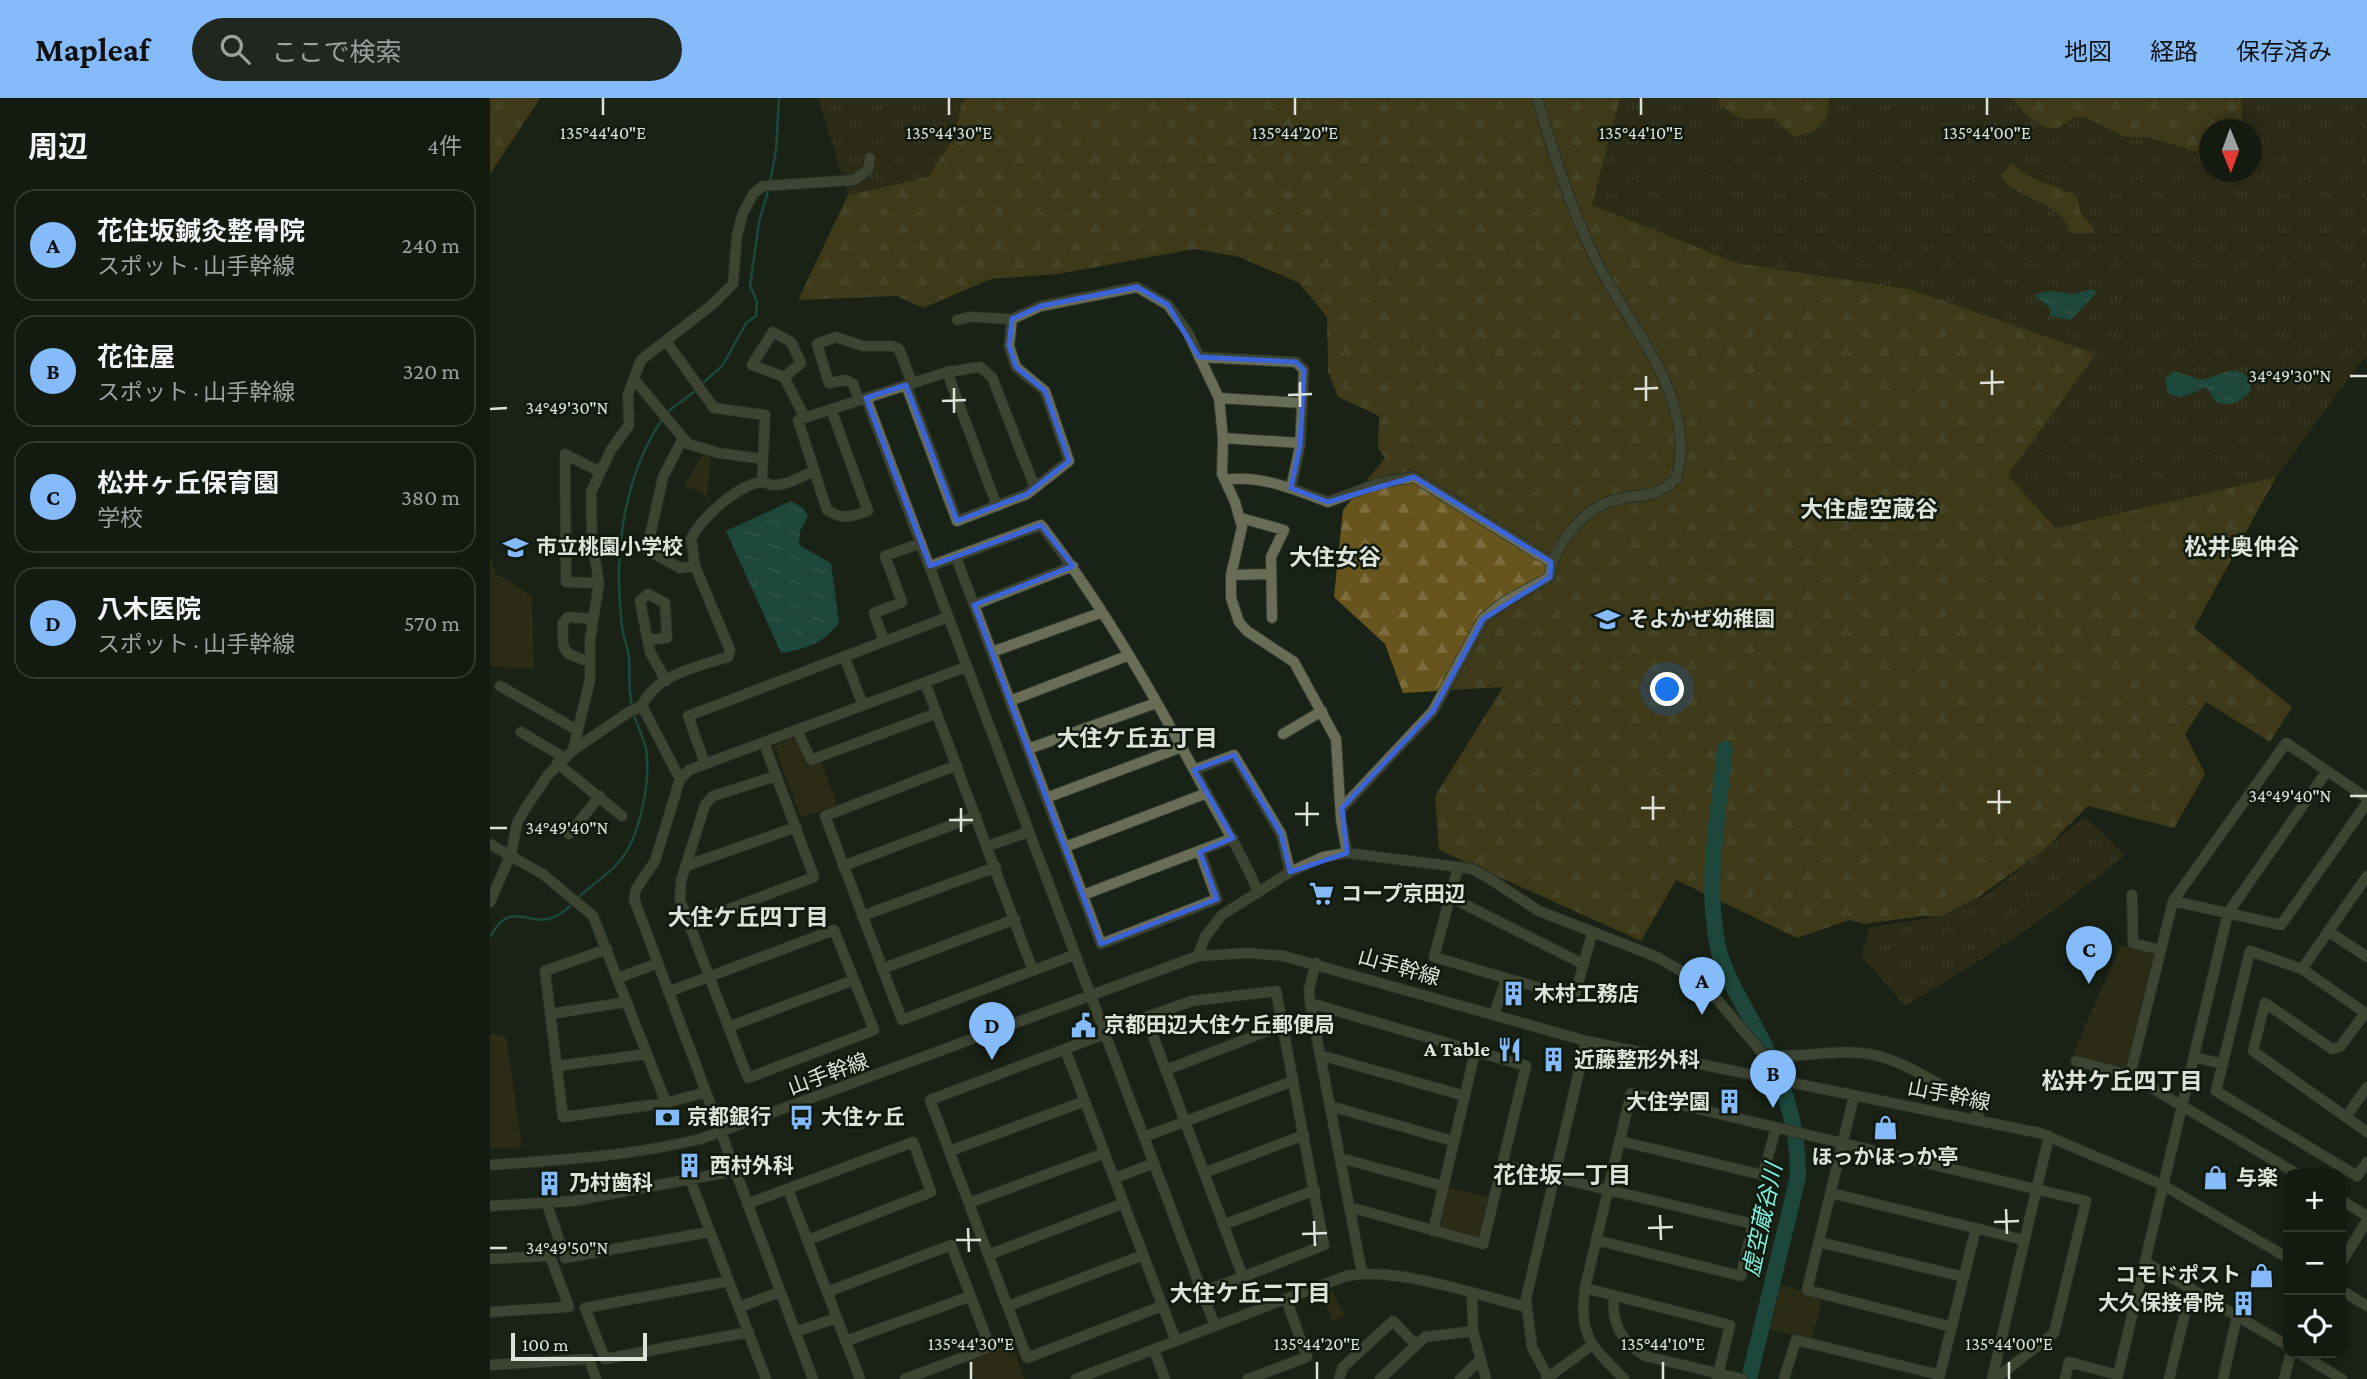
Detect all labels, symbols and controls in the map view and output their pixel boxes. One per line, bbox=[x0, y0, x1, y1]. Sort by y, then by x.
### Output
search box bbox=[192, 18, 682, 81]
icon: search bbox=[216, 30, 254, 68]
text: Mapleaf bbox=[35, 31, 150, 68]
text: ここで検索 bbox=[272, 38, 402, 67]
text: 地図 bbox=[2064, 38, 2112, 65]
text: 経路 bbox=[2150, 38, 2198, 65]
text: 保存済み bbox=[2236, 38, 2332, 65]
north arrow bbox=[2199, 119, 2262, 182]
text: 135°44'40"E bbox=[560, 123, 646, 143]
text: 135°44'30"E bbox=[906, 123, 992, 143]
text: 135°44'20"E bbox=[1252, 123, 1338, 143]
text: 135°44'10"E bbox=[1599, 123, 1683, 143]
text: 135°44'00"E bbox=[1943, 123, 2031, 143]
text: 周辺 bbox=[28, 130, 88, 163]
text: 4件 bbox=[427, 133, 462, 159]
text: 花住坂鍼灸整骨院 bbox=[97, 217, 305, 246]
text: A bbox=[46, 232, 60, 258]
text: 240 m bbox=[401, 232, 460, 258]
text: スポット · 山手幹線 bbox=[97, 253, 295, 279]
text: 花住屋 bbox=[97, 343, 175, 372]
text: B bbox=[46, 358, 60, 384]
text: 320 m bbox=[402, 358, 460, 384]
text: 34°49'30"N bbox=[2249, 366, 2332, 386]
text: スポット · 山手幹線 bbox=[97, 379, 295, 405]
text: 34°49'30"N bbox=[526, 398, 609, 418]
text: 松井ヶ丘保育園 bbox=[97, 469, 279, 498]
text: C bbox=[46, 484, 60, 510]
text: 380 m bbox=[401, 484, 460, 510]
district label: 大住虚空蔵谷 bbox=[1800, 496, 1938, 522]
text: 学校 bbox=[97, 505, 143, 531]
school or university icon: 市立桃園小学校 bbox=[502, 533, 530, 561]
district label: 松井奥仲谷 bbox=[2185, 534, 2300, 560]
place label: 市立桃園小学校 bbox=[536, 535, 683, 559]
district label: 大住女谷 bbox=[1289, 544, 1381, 570]
text: 八木医院 bbox=[97, 595, 201, 624]
school or university icon: そよかぜ幼稚園 bbox=[1594, 605, 1622, 633]
place label: そよかぜ幼稚園 bbox=[1628, 607, 1775, 631]
text: D bbox=[45, 610, 61, 636]
text: 570 m bbox=[404, 610, 460, 636]
text: スポット · 山手幹線 bbox=[97, 631, 295, 657]
your location bbox=[1650, 672, 1684, 706]
district label: 大住ケ丘五丁目 bbox=[1057, 725, 1218, 751]
text: 34°49'40"N bbox=[2249, 786, 2332, 806]
text: 34°49'40"N bbox=[526, 818, 609, 838]
supermarket icon: コープ京田辺 bbox=[1307, 880, 1335, 908]
place label: コープ京田辺 bbox=[1341, 882, 1466, 906]
district label: 大住ケ丘四丁目 bbox=[668, 904, 829, 930]
pin: C bbox=[2066, 926, 2112, 984]
street label: 山手幹線 bbox=[1355, 944, 1443, 990]
pin: A bbox=[1679, 957, 1725, 1015]
building icon: 木村工務店 bbox=[1500, 980, 1528, 1008]
place label: 木村工務店 bbox=[1534, 982, 1639, 1006]
pin: D bbox=[969, 1002, 1015, 1060]
public building icon: 京都田辺大住ケ丘郵便局 bbox=[1070, 1011, 1098, 1039]
place label: 京都田辺大住ケ丘郵便局 bbox=[1104, 1013, 1335, 1037]
restaurant icon: A Table bbox=[1496, 1035, 1524, 1063]
place label: A Table bbox=[1423, 1037, 1490, 1061]
building icon: 近藤整形外科 bbox=[1540, 1046, 1568, 1074]
street label: 山手幹線 bbox=[784, 1048, 872, 1100]
place label: 近藤整形外科 bbox=[1574, 1048, 1700, 1072]
pin: B bbox=[1750, 1050, 1796, 1108]
district label: 松井ケ丘四丁目 bbox=[2042, 1068, 2203, 1094]
street label: 山手幹線 bbox=[1905, 1075, 1993, 1115]
building icon: 大住学園 bbox=[1716, 1088, 1744, 1116]
place label: 大住学園 bbox=[1626, 1090, 1710, 1114]
bank icon: 京都銀行 bbox=[653, 1103, 681, 1131]
bus stop icon: 大住ヶ丘 bbox=[787, 1103, 815, 1131]
place label: 京都銀行 bbox=[687, 1105, 771, 1129]
place label: 大住ヶ丘 bbox=[821, 1105, 905, 1129]
shop icon: ほっかほっか亭 bbox=[1871, 1114, 1899, 1142]
place label: ほっかほっか亭 bbox=[1812, 1145, 1959, 1169]
building icon: 西村外科 bbox=[676, 1152, 704, 1180]
place label: 西村外科 bbox=[710, 1154, 794, 1178]
water label: 虚空蔵谷川 bbox=[1737, 1158, 1787, 1279]
district label: 花住坂一丁目 bbox=[1493, 1162, 1631, 1188]
shop icon: 与楽 bbox=[2202, 1164, 2230, 1192]
place label: 与楽 bbox=[2236, 1166, 2278, 1190]
building icon: 乃村歯科 bbox=[535, 1169, 563, 1197]
map controls bbox=[2283, 1169, 2346, 1358]
button: + bbox=[2283, 1169, 2346, 1232]
place label: 乃村歯科 bbox=[569, 1171, 653, 1195]
button: − bbox=[2283, 1232, 2346, 1295]
text: 34°49'50"N bbox=[526, 1238, 608, 1258]
shop icon: コモドポスト bbox=[2247, 1261, 2275, 1289]
place label: コモドポスト bbox=[2115, 1263, 2241, 1287]
district label: 大住ケ丘二丁目 bbox=[1170, 1280, 1331, 1306]
building icon: 大久保接骨院 bbox=[2230, 1289, 2258, 1317]
place label: 大久保接骨院 bbox=[2098, 1291, 2224, 1315]
button: locate bbox=[2283, 1295, 2346, 1358]
scale bar bbox=[511, 1330, 648, 1362]
text: 100 m bbox=[522, 1334, 569, 1355]
text: 135°44'30"E bbox=[928, 1334, 1014, 1354]
text: 135°44'20"E bbox=[1274, 1334, 1360, 1354]
text: 135°44'10"E bbox=[1621, 1334, 1705, 1354]
text: 135°44'00"E bbox=[1965, 1334, 2053, 1354]

